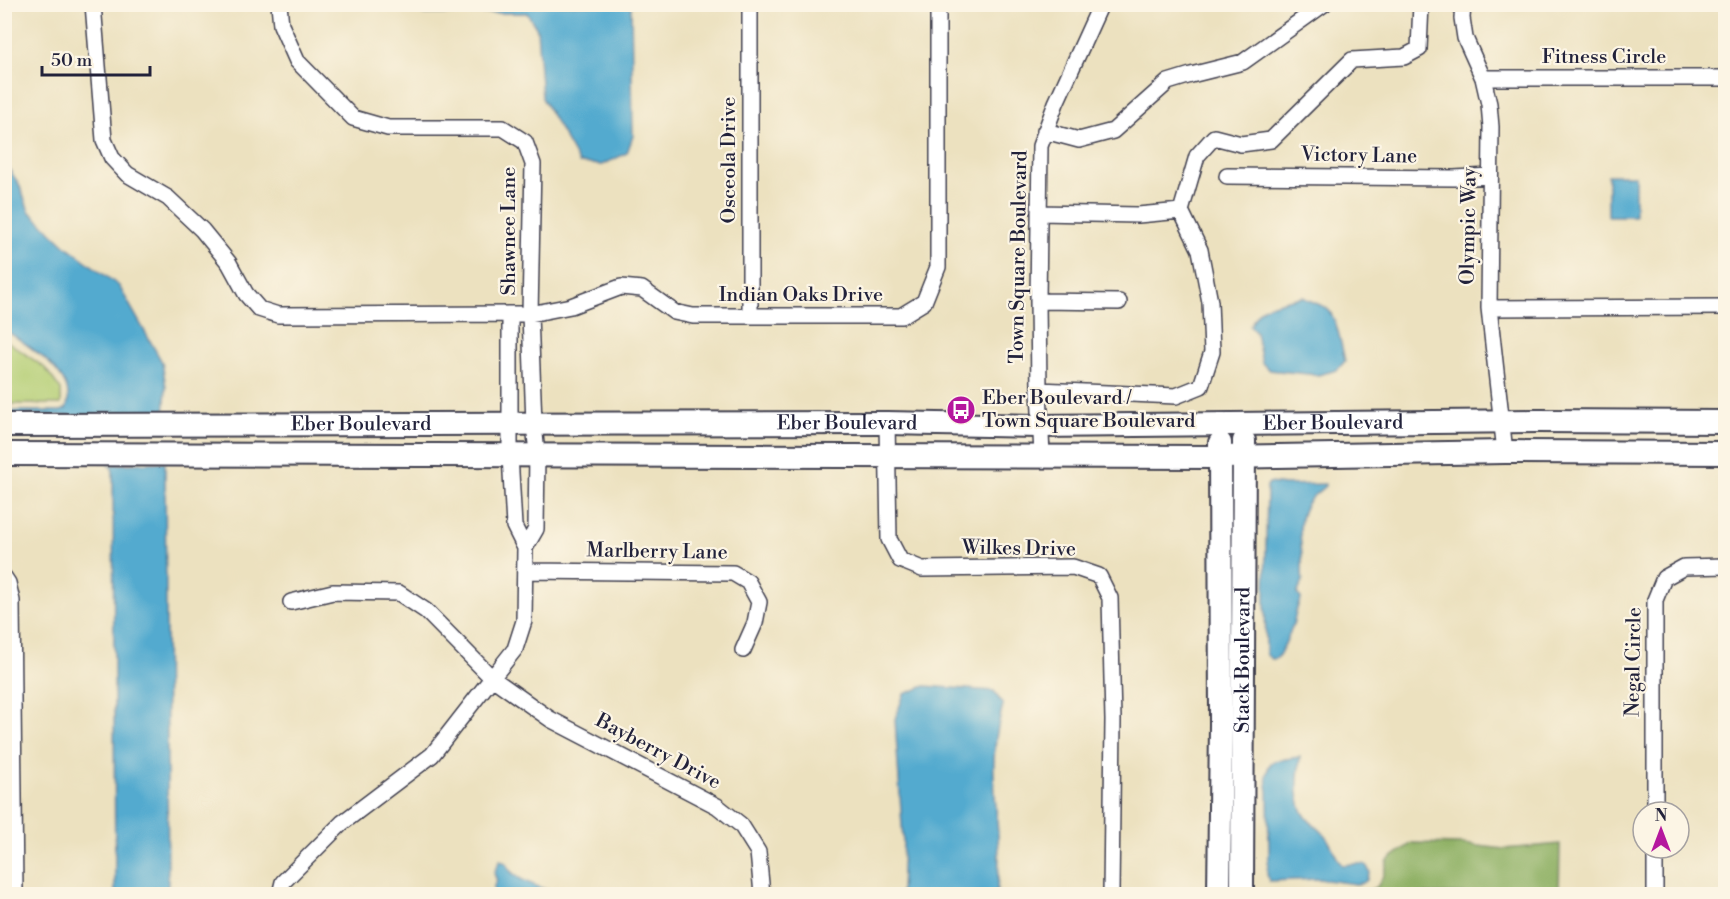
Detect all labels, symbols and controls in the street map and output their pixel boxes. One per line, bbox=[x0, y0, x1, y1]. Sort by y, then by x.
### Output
scale bar bbox=[42, 39, 150, 77]
street label: Fitness Circle bbox=[1542, 45, 1666, 70]
text: 50 m bbox=[51, 49, 93, 72]
street label: Osceola Drive bbox=[717, 97, 742, 223]
street label: Victory Lane bbox=[1300, 142, 1417, 170]
street label: Town Square Boulevard bbox=[1005, 149, 1033, 364]
street label: Shawnee Lane bbox=[497, 167, 522, 295]
street label: Olympic Way bbox=[1455, 167, 1483, 285]
street label: Indian Oaks Drive bbox=[719, 283, 883, 308]
place label: Eber Boulevard / Town Square Boulevard bbox=[982, 386, 1196, 434]
bus stop icon: Eber Boulevard / Town Square Boulevard bbox=[945, 394, 977, 426]
street label: Eber Boulevard bbox=[777, 410, 918, 436]
street label: Eber Boulevard bbox=[1263, 410, 1404, 436]
street label: Eber Boulevard bbox=[291, 412, 432, 437]
street label: Wilkes Drive bbox=[961, 535, 1076, 562]
street label: Marlberry Lane bbox=[586, 538, 728, 566]
street label: Stack Boulevard bbox=[1230, 586, 1256, 733]
street label: Negal Circle bbox=[1621, 607, 1647, 717]
street label: Bayberry Drive bbox=[590, 708, 725, 796]
north arrow bbox=[1631, 800, 1691, 860]
text: N bbox=[1655, 806, 1668, 826]

